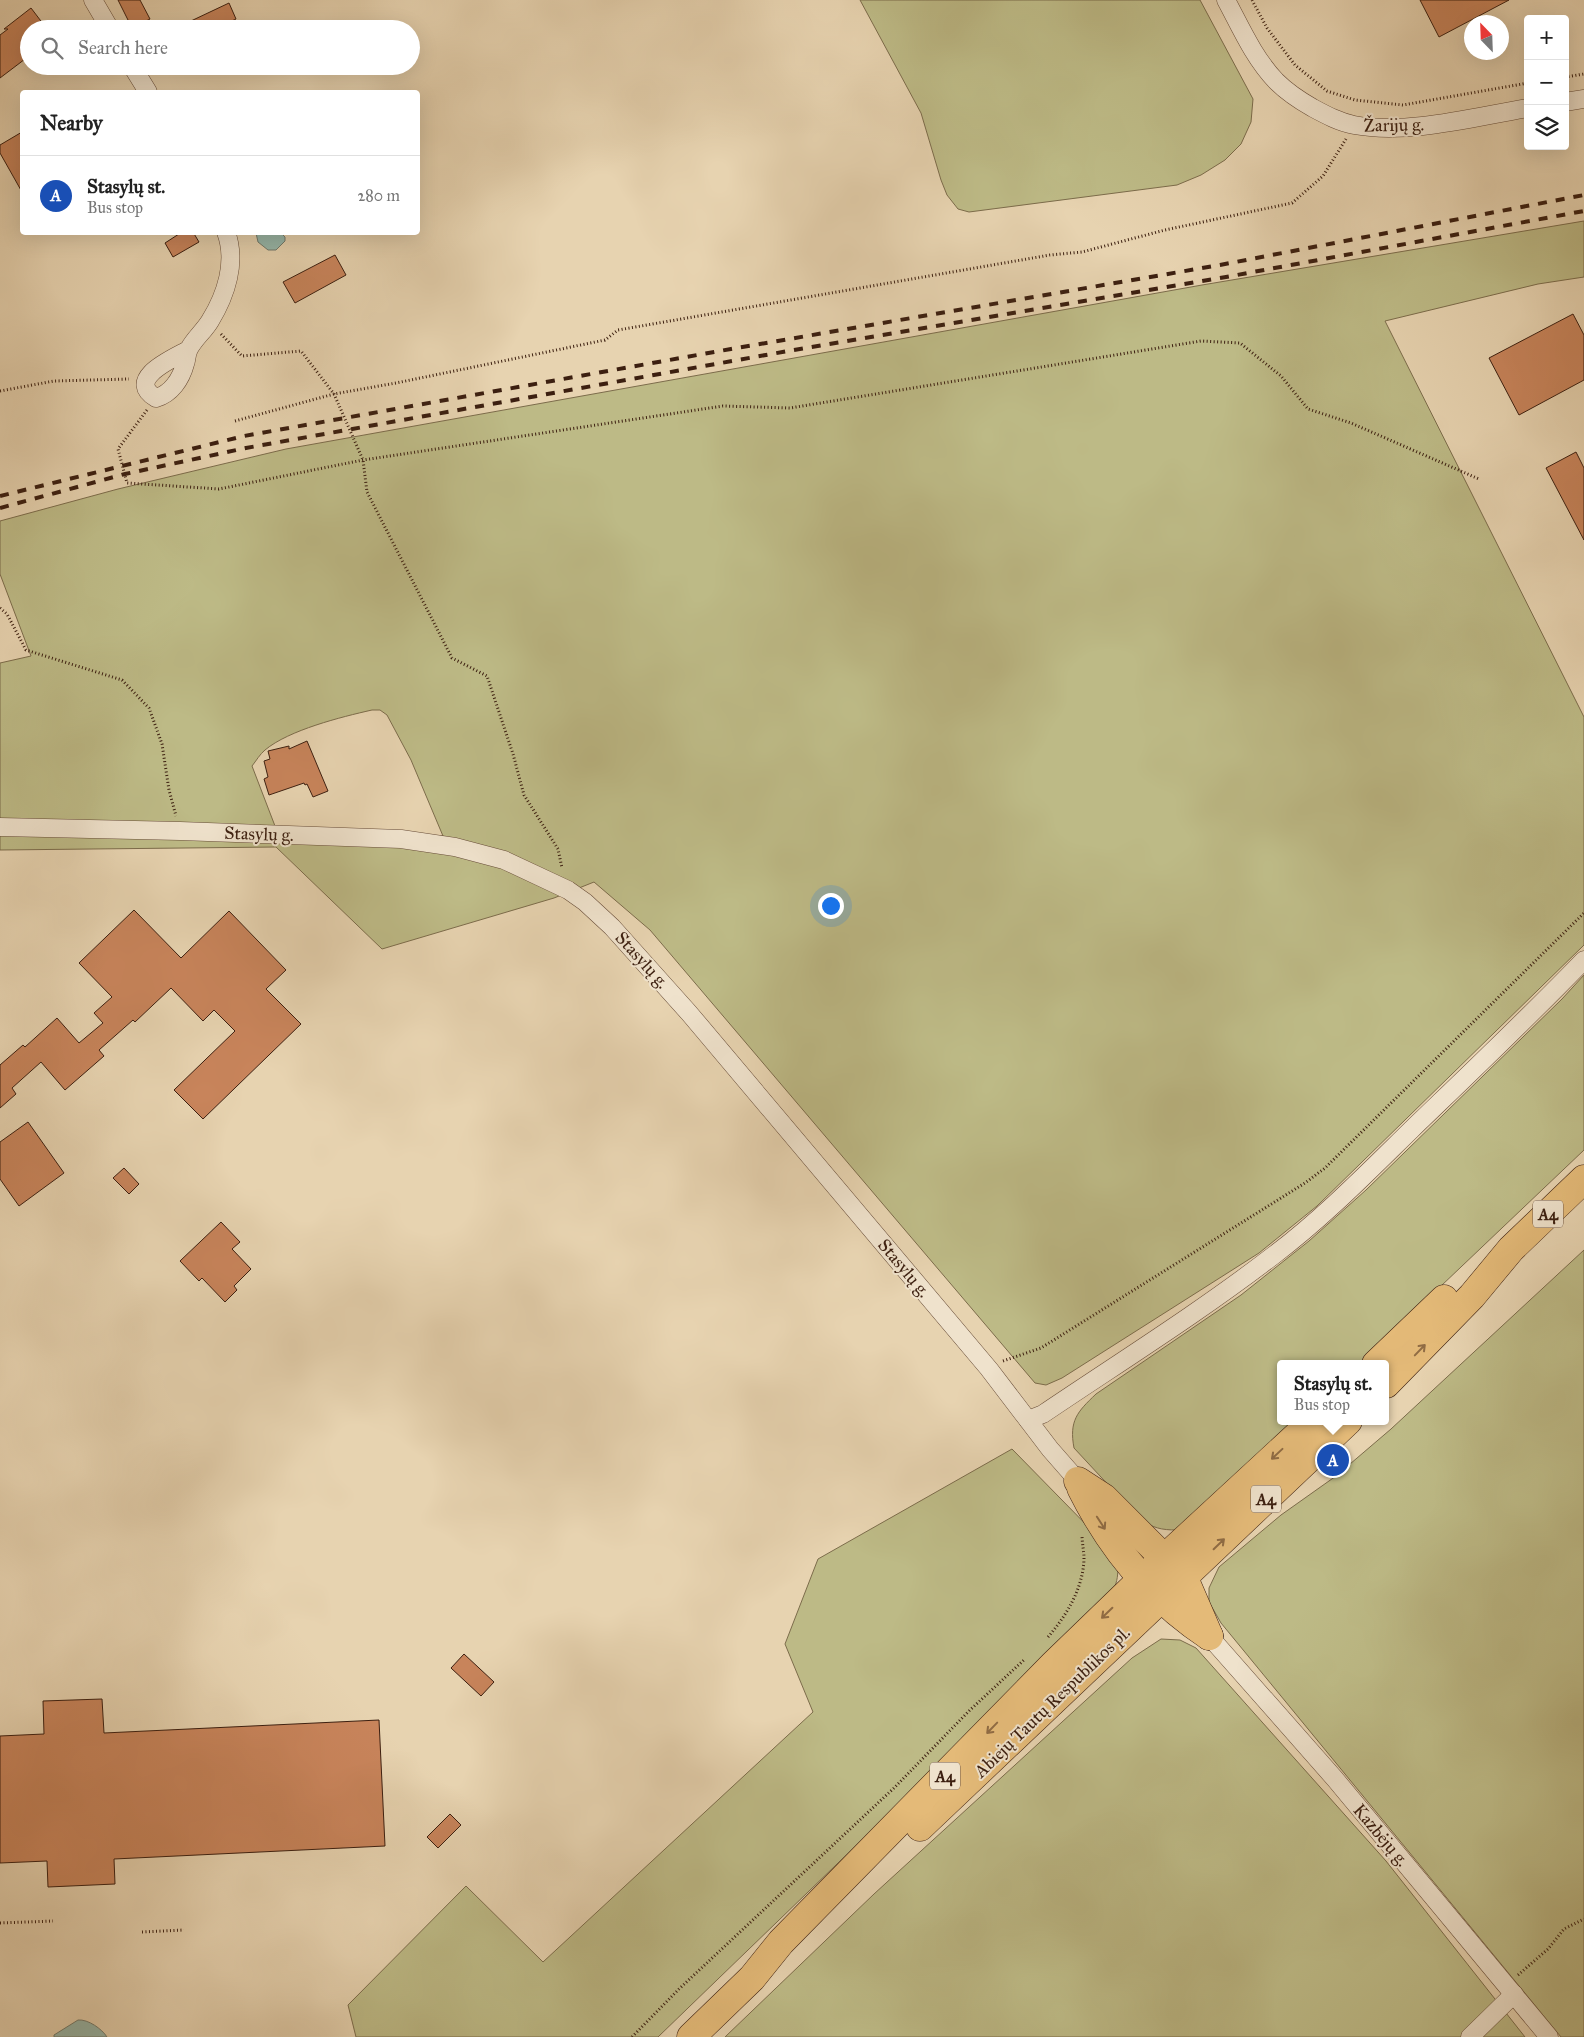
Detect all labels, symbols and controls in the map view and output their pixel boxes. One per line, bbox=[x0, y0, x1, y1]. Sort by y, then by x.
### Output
north arrow bbox=[1464, 15, 1509, 60]
map controls bbox=[1524, 15, 1569, 150]
button: + bbox=[1524, 15, 1569, 60]
search box bbox=[20, 20, 420, 75]
icon: search bbox=[38, 34, 66, 62]
text: Search here bbox=[78, 36, 168, 59]
button: − bbox=[1524, 60, 1569, 105]
button: layers bbox=[1524, 105, 1569, 150]
text: Nearby bbox=[40, 110, 103, 136]
street label: Žarijų g. bbox=[1364, 111, 1424, 138]
text: Stasylų st. bbox=[87, 175, 165, 198]
text: A bbox=[51, 186, 61, 205]
text: 280 m bbox=[357, 186, 400, 205]
text: Bus stop bbox=[87, 198, 143, 217]
street label: Stasylų g. bbox=[224, 822, 294, 847]
your location bbox=[818, 893, 844, 919]
street label: Stasylų g. bbox=[610, 927, 673, 994]
road number: A4 bbox=[1533, 1200, 1563, 1228]
street label: Stasylų g. bbox=[872, 1234, 935, 1302]
one-way arrow bbox=[1414, 1344, 1426, 1356]
popup bbox=[1277, 1360, 1389, 1425]
text: Stasylų st. bbox=[1294, 1372, 1372, 1395]
text: Bus stop bbox=[1294, 1395, 1350, 1414]
pin: A bbox=[1317, 1441, 1349, 1479]
one-way arrow bbox=[1271, 1448, 1284, 1460]
road number: A4 bbox=[1251, 1486, 1281, 1512]
one-way arrow bbox=[1096, 1516, 1106, 1530]
one-way arrow bbox=[1213, 1538, 1225, 1550]
one-way arrow bbox=[1101, 1607, 1113, 1619]
street label: Abiejų Tautų Respublikos pl. bbox=[969, 1622, 1135, 1783]
one-way arrow bbox=[986, 1721, 998, 1734]
road number: A4 bbox=[930, 1762, 960, 1790]
street label: Kazbėjų g. bbox=[1348, 1799, 1414, 1871]

